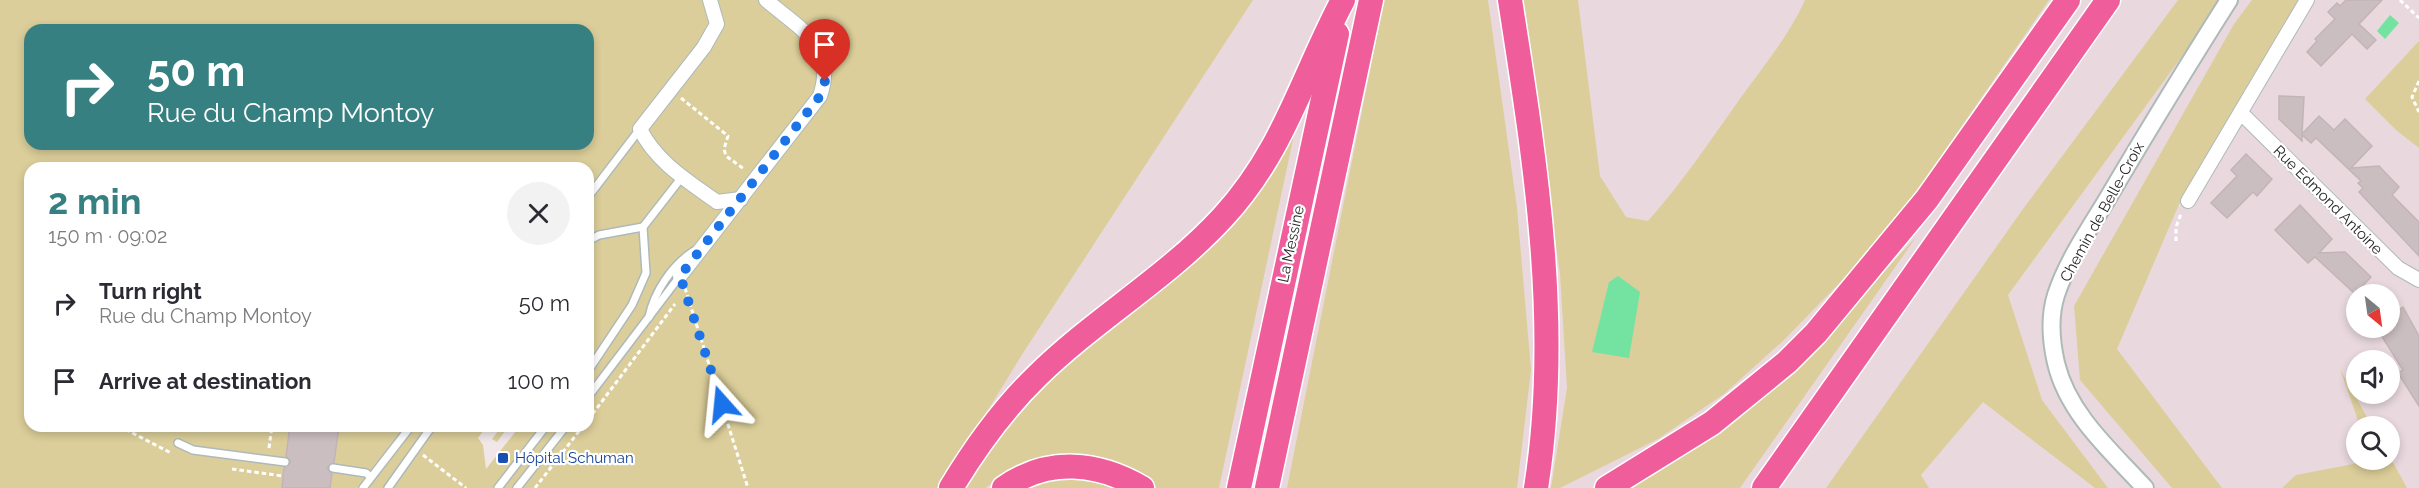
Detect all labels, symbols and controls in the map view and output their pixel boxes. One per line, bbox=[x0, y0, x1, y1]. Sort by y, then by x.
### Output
pin bbox=[799, 19, 850, 81]
icon: arrive bbox=[808, 28, 841, 61]
text: 50 m bbox=[147, 47, 245, 96]
icon: right bbox=[48, 48, 126, 126]
text: Rue du Champ Montoy bbox=[147, 97, 434, 128]
street label: Chemin de Belle-Croix bbox=[2056, 139, 2148, 285]
street label: Rue Edmond Antoine bbox=[2270, 142, 2386, 258]
text: 2 min bbox=[48, 180, 141, 222]
button: close bbox=[507, 182, 570, 245]
street label: La Messine bbox=[1274, 204, 1308, 284]
text: 150 m · 09:02 bbox=[48, 224, 168, 248]
text: Turn right bbox=[99, 278, 202, 304]
north arrow bbox=[2346, 284, 2400, 338]
map controls bbox=[2346, 284, 2400, 470]
icon: right bbox=[48, 287, 81, 320]
text: 50 m bbox=[519, 290, 570, 316]
text: Rue du Champ Montoy bbox=[99, 304, 312, 328]
button: sound bbox=[2346, 350, 2400, 404]
icon: arrive bbox=[48, 365, 81, 398]
text: Arrive at destination bbox=[99, 368, 312, 394]
text: 100 m bbox=[508, 368, 570, 394]
position arrow bbox=[690, 372, 754, 436]
button: search bbox=[2346, 416, 2400, 470]
place label: Hôpital Schuman bbox=[515, 449, 634, 467]
marker: Hôpital Schuman bbox=[496, 451, 510, 465]

